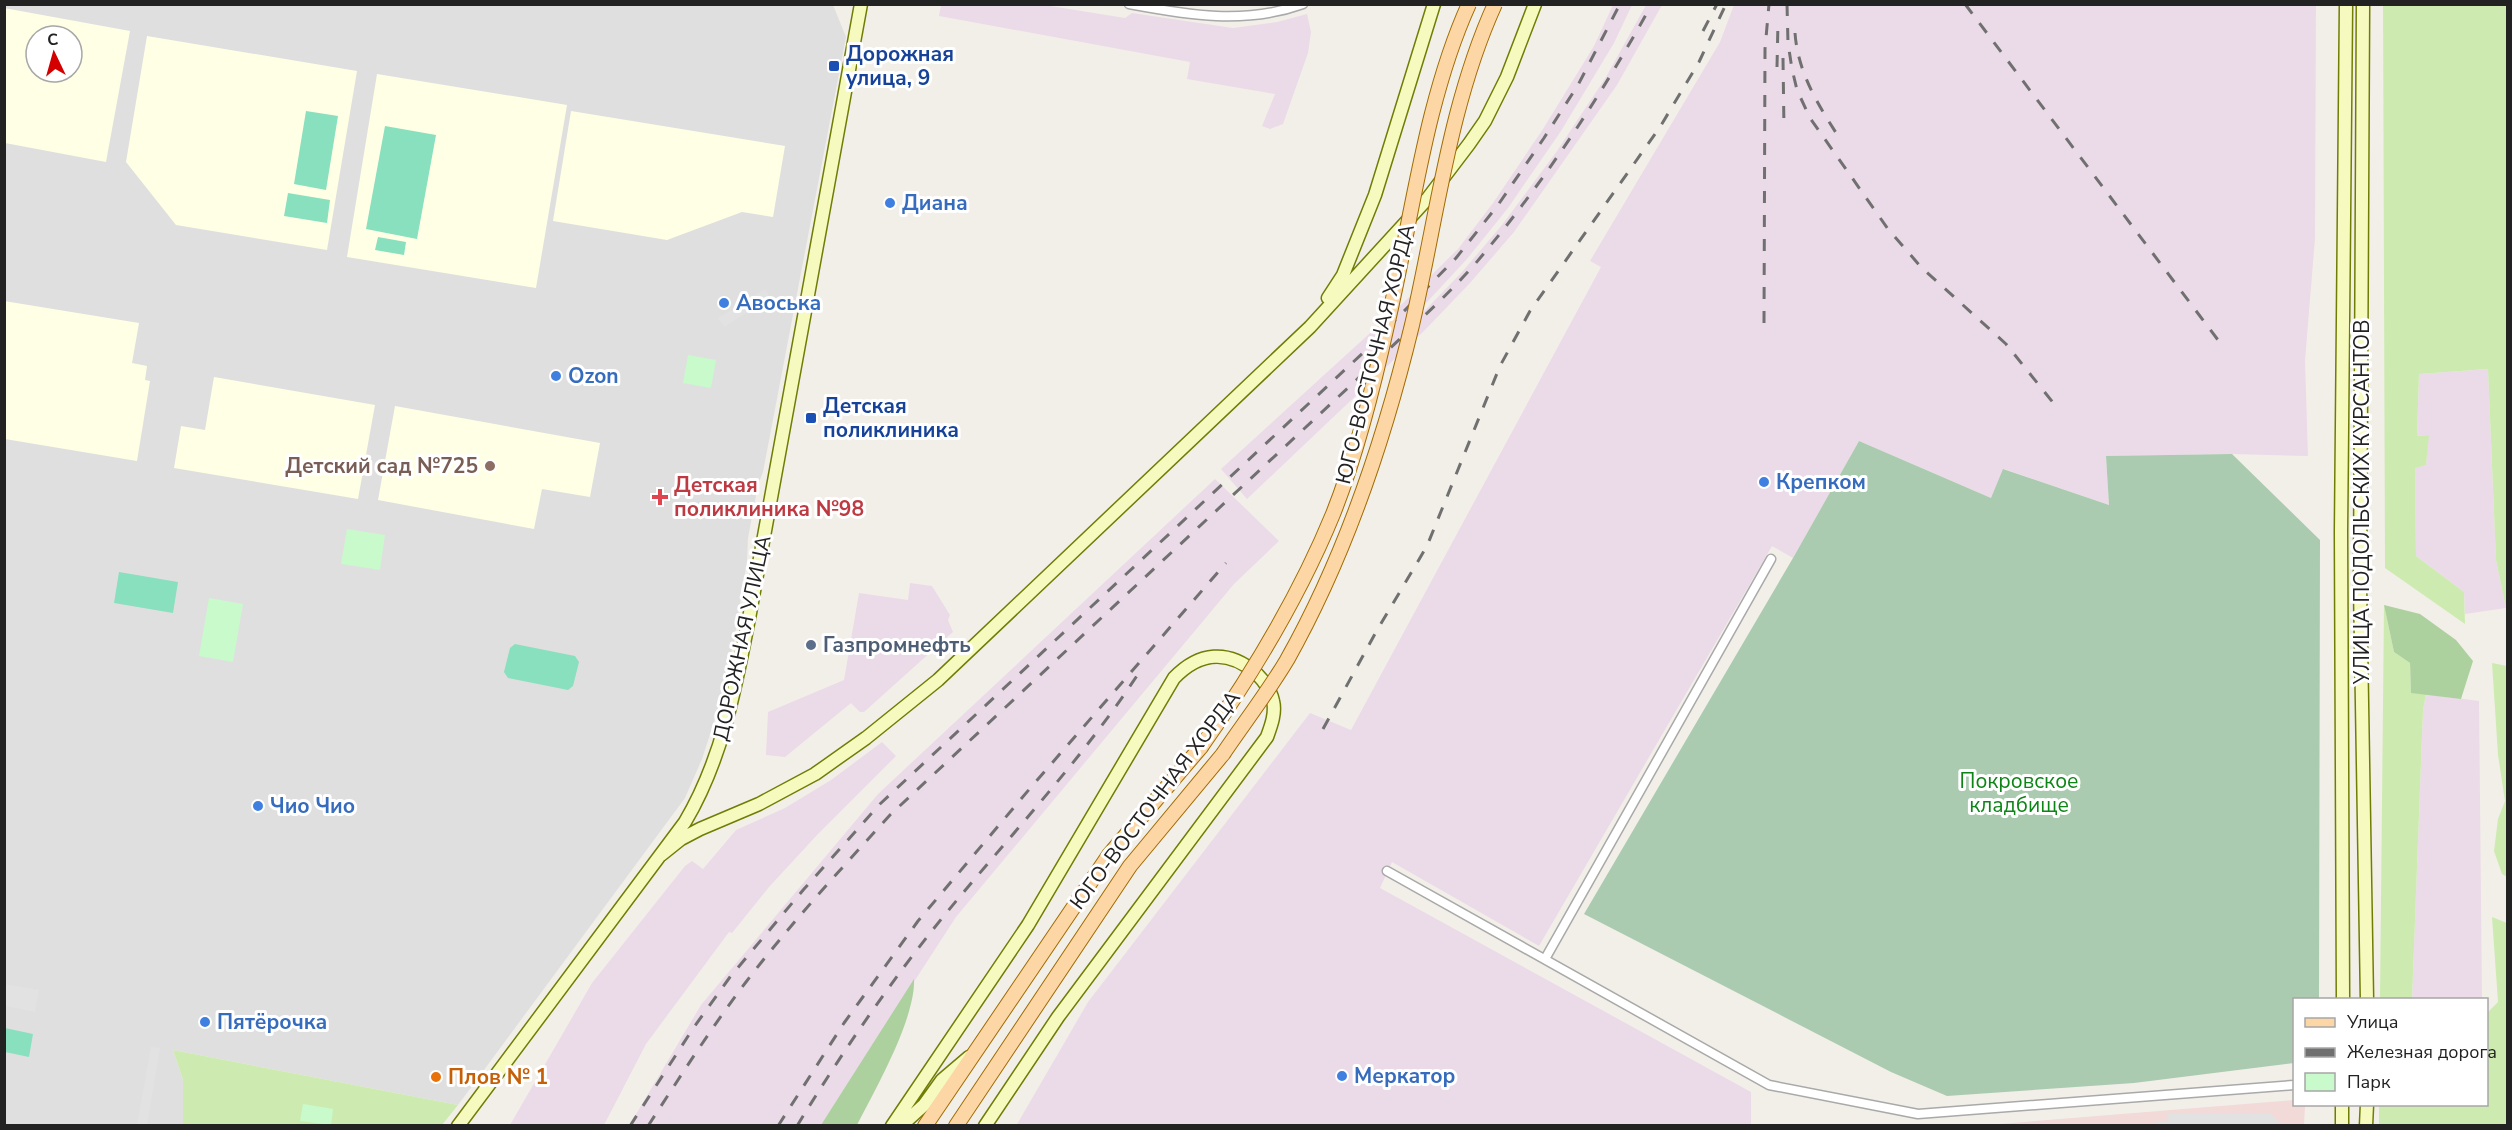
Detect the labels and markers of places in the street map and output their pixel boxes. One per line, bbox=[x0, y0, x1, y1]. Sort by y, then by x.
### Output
place label: Дорожная улица, 9 bbox=[846, 40, 954, 92]
marker: Дорожная улица, 9 bbox=[827, 59, 841, 73]
place label: Диана bbox=[902, 189, 968, 217]
marker: Диана bbox=[883, 196, 897, 210]
place label: Авоська bbox=[736, 289, 821, 317]
marker: Авоська bbox=[717, 296, 731, 310]
place label: Ozon bbox=[568, 362, 619, 390]
marker: Ozon bbox=[549, 369, 563, 383]
place label: Детская поликлиника bbox=[823, 392, 959, 444]
marker: Детская поликлиника bbox=[804, 411, 818, 425]
place label: Детский сад №725 bbox=[285, 452, 478, 480]
marker: Детский сад №725 bbox=[483, 459, 497, 473]
place label: Крепком bbox=[1776, 468, 1866, 496]
place label: Детская поликлиника №98 bbox=[674, 471, 864, 523]
marker: Крепком bbox=[1757, 475, 1771, 489]
marker: Детская поликлиника №98 bbox=[651, 488, 669, 506]
place label: Газпромнефть bbox=[823, 631, 971, 659]
marker: Газпромнефть bbox=[804, 638, 818, 652]
place label: Чио Чио bbox=[270, 792, 355, 820]
marker: Чио Чио bbox=[251, 799, 265, 813]
place label: Пятёрочка bbox=[217, 1008, 327, 1036]
marker: Пятёрочка bbox=[198, 1015, 212, 1029]
place label: Меркатор bbox=[1354, 1062, 1455, 1090]
place label: Плов № 1 bbox=[448, 1063, 548, 1091]
marker: Меркатор bbox=[1335, 1069, 1349, 1083]
marker: Плов № 1 bbox=[429, 1070, 443, 1084]

